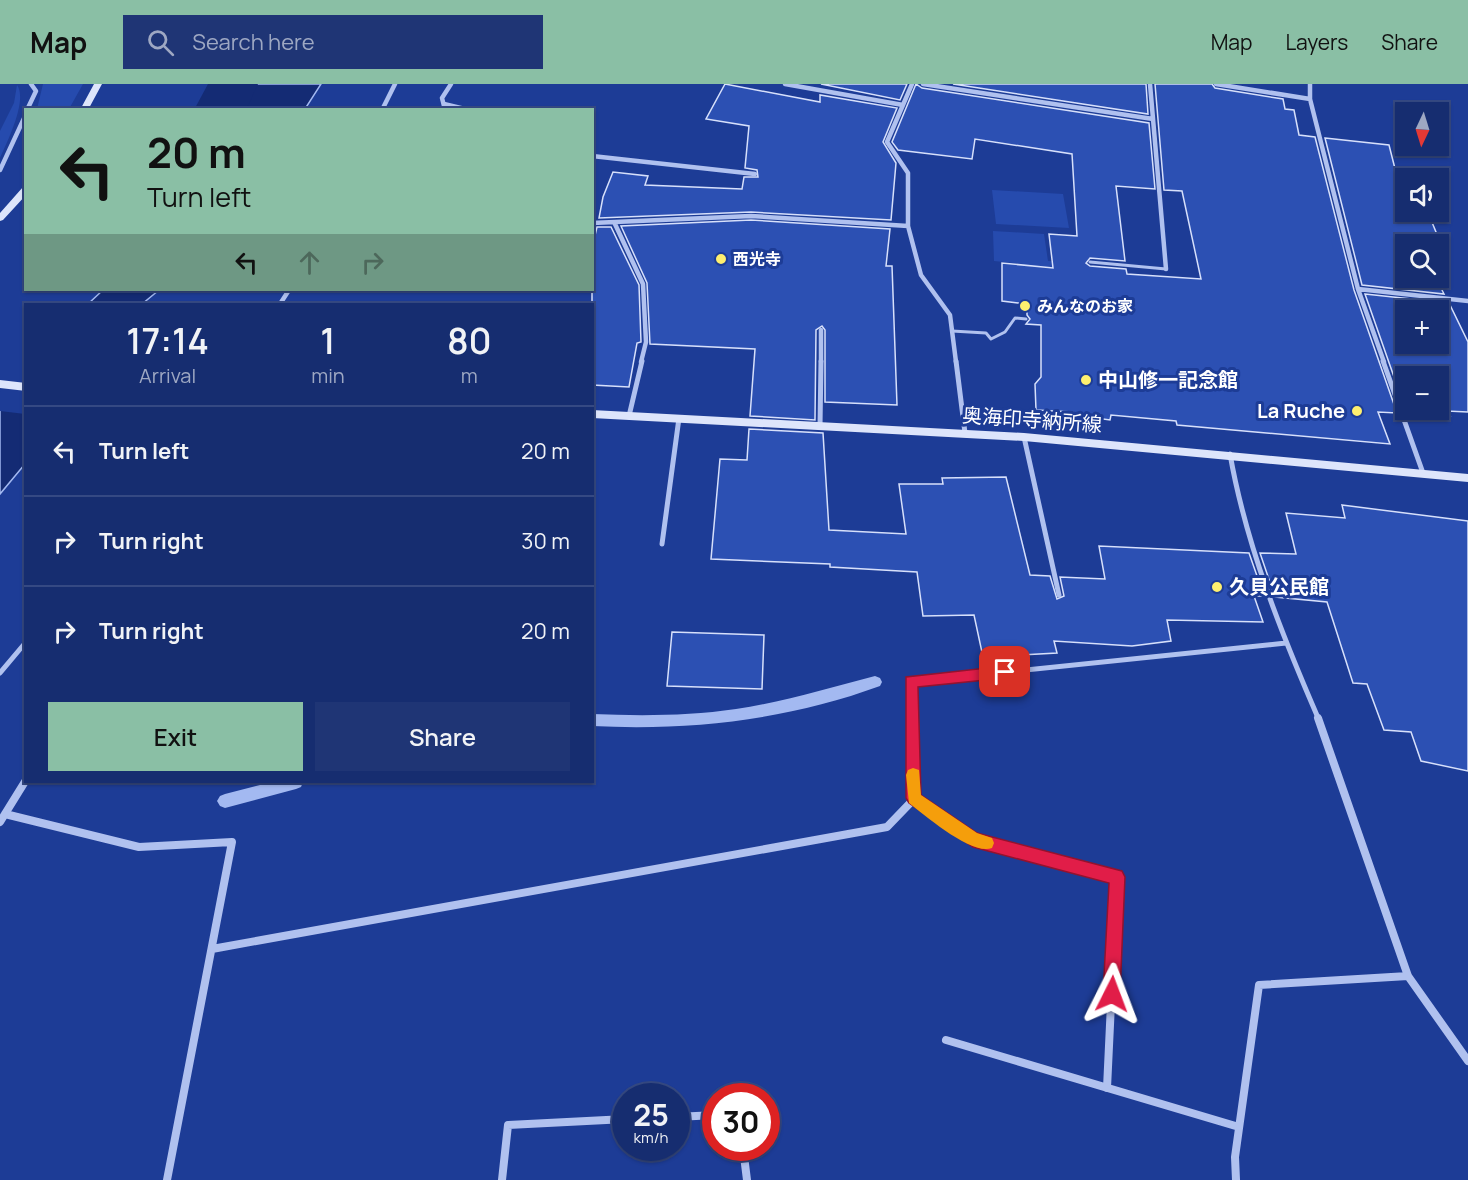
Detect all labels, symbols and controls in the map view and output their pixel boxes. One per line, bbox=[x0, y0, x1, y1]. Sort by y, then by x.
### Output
search box bbox=[123, 15, 543, 69]
text: Map bbox=[30, 23, 87, 61]
icon: search bbox=[144, 26, 177, 59]
text: Search here bbox=[192, 27, 315, 57]
text: Map bbox=[1211, 28, 1252, 56]
text: Layers bbox=[1285, 28, 1348, 56]
text: Share bbox=[1381, 28, 1438, 56]
north arrow bbox=[1395, 102, 1449, 156]
map controls bbox=[1395, 102, 1449, 420]
text: 20 m bbox=[147, 123, 246, 181]
icon: left bbox=[48, 132, 126, 210]
button: sound bbox=[1395, 168, 1449, 222]
text: Turn left bbox=[147, 178, 251, 215]
button: search bbox=[1395, 234, 1449, 288]
icon: left bbox=[230, 246, 263, 279]
icon: ahead bbox=[293, 246, 326, 279]
icon: right bbox=[356, 246, 389, 279]
place label: 西光寺 bbox=[733, 248, 781, 270]
marker: 西光寺 bbox=[714, 252, 728, 266]
place label: みんなのお家 bbox=[1037, 295, 1133, 317]
marker: みんなのお家 bbox=[1018, 299, 1032, 313]
button: + bbox=[1395, 300, 1449, 354]
text: 17:14 bbox=[126, 316, 209, 365]
text: 1 bbox=[320, 316, 336, 365]
text: 80 bbox=[447, 316, 492, 365]
text: Arrival bbox=[139, 362, 196, 389]
text: min bbox=[311, 362, 345, 389]
text: m bbox=[461, 362, 478, 389]
place label: 中山修一記念館 bbox=[1098, 366, 1238, 393]
button: − bbox=[1395, 366, 1449, 420]
marker: 中山修一記念館 bbox=[1079, 373, 1093, 387]
place label: La Ruche bbox=[1257, 397, 1345, 424]
street label: 奥海印寺納所線 bbox=[961, 401, 1103, 438]
marker: La Ruche bbox=[1350, 404, 1364, 418]
icon: left bbox=[48, 435, 81, 468]
text: Turn left bbox=[99, 436, 189, 466]
text: 20 m bbox=[521, 436, 570, 466]
icon: right bbox=[48, 525, 81, 558]
text: Turn right bbox=[99, 526, 204, 556]
text: 30 m bbox=[521, 526, 570, 556]
place label: 久貝公民館 bbox=[1229, 573, 1329, 600]
marker: 久貝公民館 bbox=[1210, 580, 1224, 594]
icon: right bbox=[48, 615, 81, 648]
text: Turn right bbox=[99, 616, 204, 646]
text: 20 m bbox=[521, 616, 570, 646]
pin bbox=[979, 646, 1030, 697]
icon: arrive bbox=[988, 655, 1021, 688]
button: Exit bbox=[48, 702, 303, 771]
button: Share bbox=[315, 702, 570, 771]
position arrow bbox=[1080, 962, 1144, 1026]
speed limit sign: 30 bbox=[702, 1083, 780, 1161]
text: 25 bbox=[633, 1094, 669, 1135]
text: km/h bbox=[634, 1127, 668, 1148]

